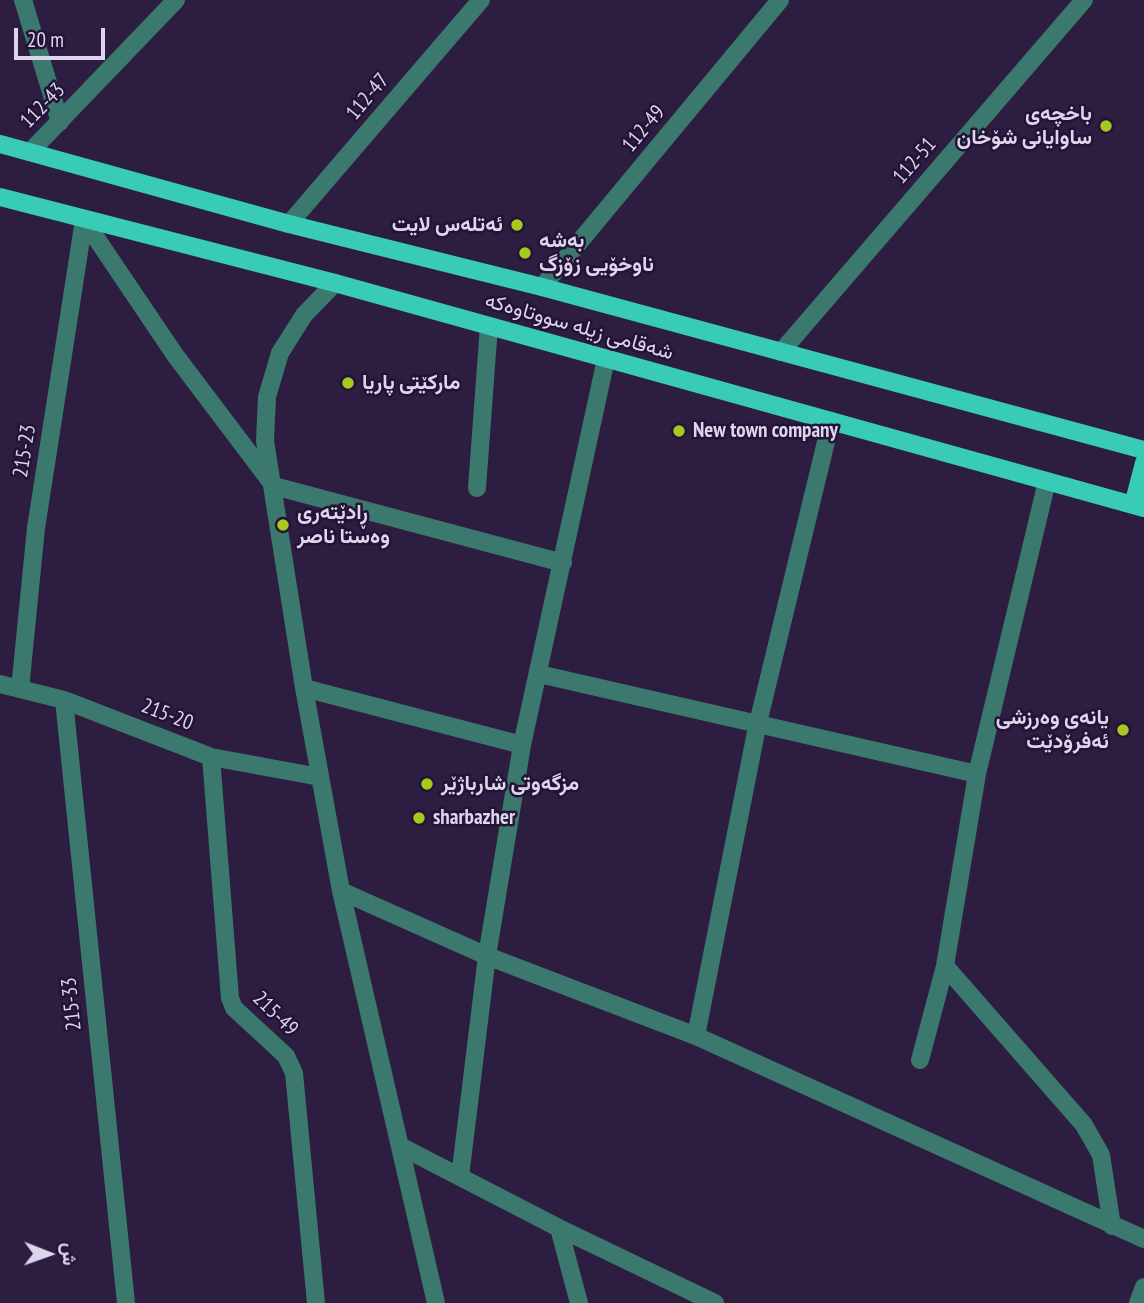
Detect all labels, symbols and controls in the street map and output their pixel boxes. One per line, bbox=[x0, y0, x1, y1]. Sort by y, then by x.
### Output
scale bar bbox=[18, 14, 108, 58]
text: 20 m bbox=[27, 26, 64, 53]
street label: 112-47 bbox=[341, 68, 395, 126]
street label: 112-43 bbox=[15, 78, 71, 134]
street label: 112-49 bbox=[617, 100, 671, 158]
place label: باخچەی ساوایانی شۆخان bbox=[957, 101, 1092, 151]
marker: باخچەی ساوایانی شۆخان bbox=[1098, 118, 1114, 134]
street label: 112-51 bbox=[888, 133, 942, 189]
place label: ئەتلەس لایت bbox=[392, 212, 503, 238]
marker: ئەتلەس لایت bbox=[509, 217, 525, 233]
place label: بەشە ناوخۆیی زۆزگ bbox=[539, 228, 654, 278]
marker: بەشە ناوخۆیی زۆزگ bbox=[517, 245, 533, 261]
street label: شەقامی زیلە سووتاوەکە bbox=[482, 288, 676, 366]
place label: مارکێتی پاریا bbox=[362, 370, 460, 396]
marker: مارکێتی پاریا bbox=[340, 375, 356, 391]
place label: New town company bbox=[693, 418, 838, 444]
street label: 215-23 bbox=[8, 423, 42, 479]
marker: New town company bbox=[671, 423, 687, 439]
place label: ڕادێتەری وەستا ناصر bbox=[297, 500, 390, 550]
marker: ڕادێتەری وەستا ناصر bbox=[275, 517, 291, 533]
street label: 215-20 bbox=[138, 694, 196, 736]
place label: یانەی وەرزشی ئەفرۆدێت bbox=[996, 705, 1109, 755]
marker: یانەی وەرزشی ئەفرۆدێت bbox=[1115, 722, 1131, 738]
place label: مزگەوتی شارباژێر bbox=[441, 771, 579, 797]
marker: مزگەوتی شارباژێر bbox=[419, 776, 435, 792]
place label: sharbazher bbox=[433, 805, 515, 831]
marker: sharbazher bbox=[411, 810, 427, 826]
street label: 215-33 bbox=[57, 976, 87, 1032]
street label: 215-49 bbox=[247, 986, 303, 1042]
north arrow bbox=[14, 1219, 84, 1289]
text: ش bbox=[58, 1243, 82, 1266]

